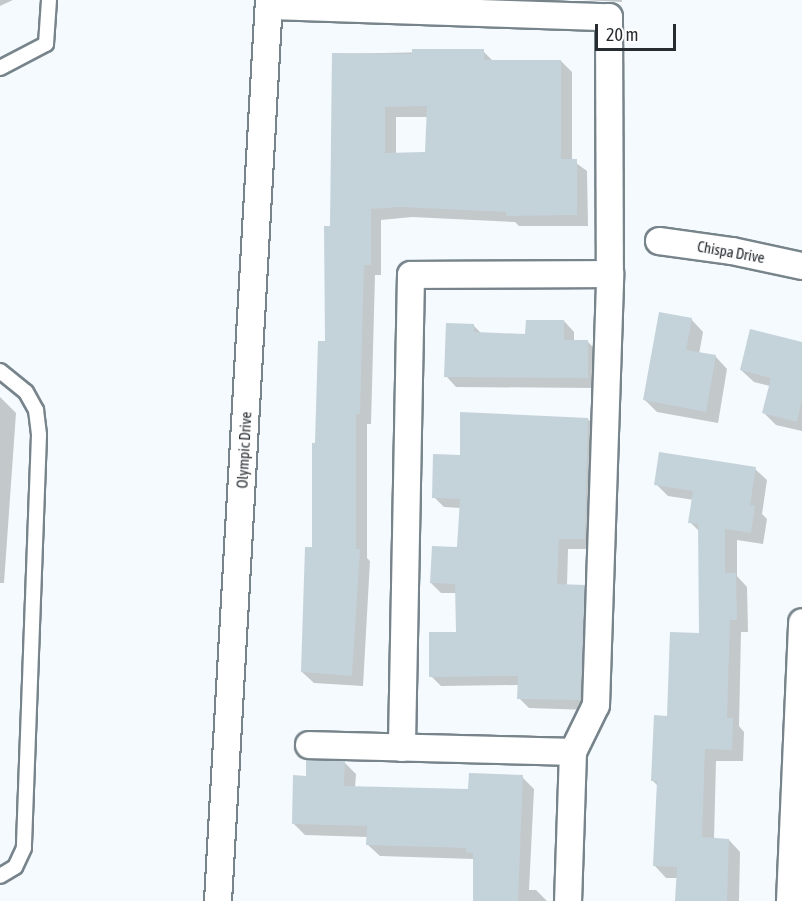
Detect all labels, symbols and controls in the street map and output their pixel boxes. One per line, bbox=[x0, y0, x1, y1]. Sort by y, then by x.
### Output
scale bar bbox=[598, 12, 679, 50]
text: 20 m bbox=[606, 24, 638, 45]
street label: Chispa Drive bbox=[696, 237, 766, 267]
street label: Olympic Drive bbox=[233, 411, 255, 489]

